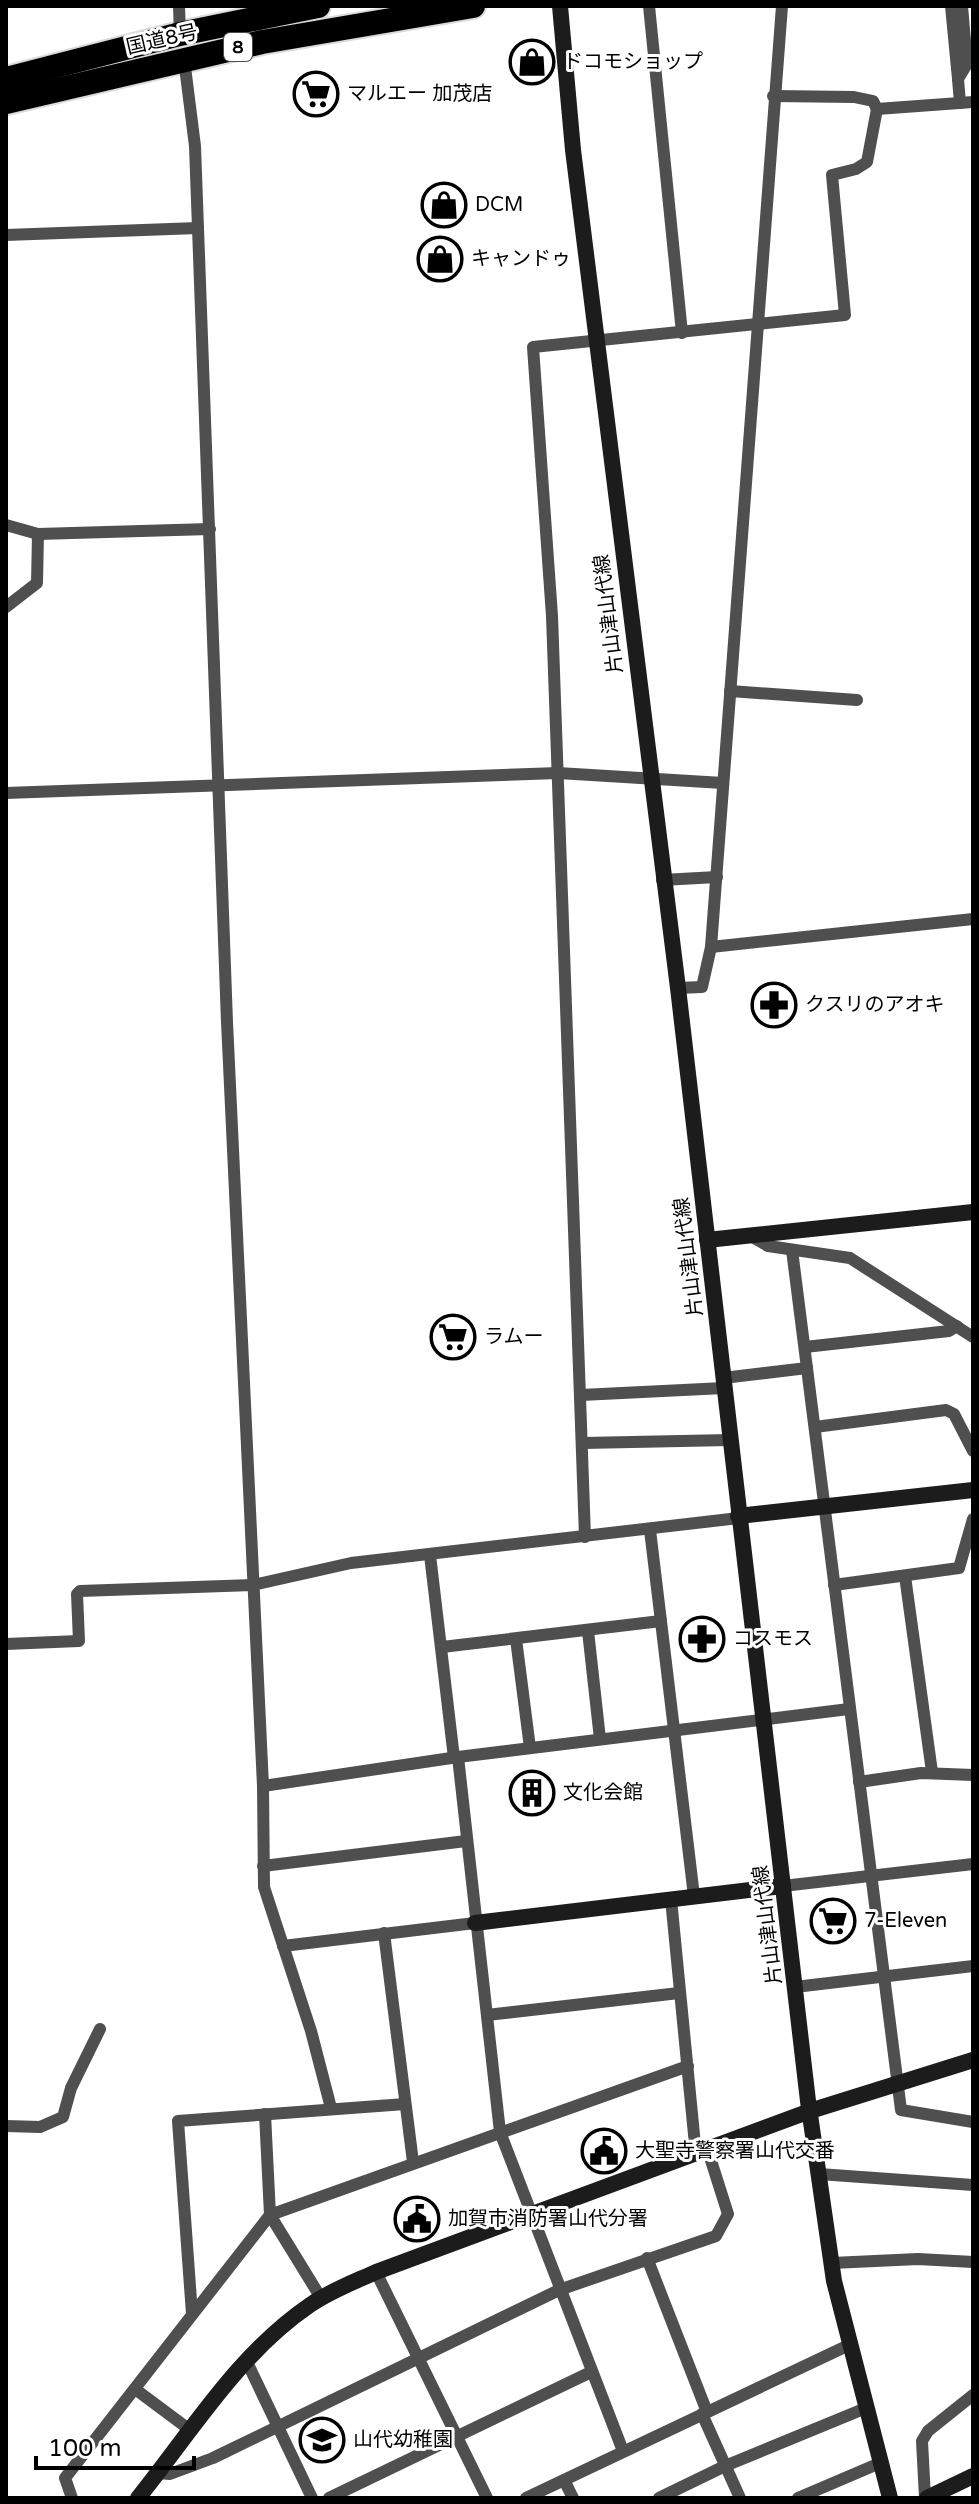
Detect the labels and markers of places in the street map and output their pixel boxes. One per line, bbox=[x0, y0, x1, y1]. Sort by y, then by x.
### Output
shop icon: ドコモショップ bbox=[508, 38, 556, 86]
place label: ドコモショップ bbox=[563, 50, 703, 74]
supermarket icon: マルエー 加茂店 bbox=[292, 70, 340, 118]
place label: マルエー 加茂店 bbox=[347, 82, 492, 106]
shop icon: DCM bbox=[420, 181, 468, 229]
place label: DCM bbox=[475, 193, 523, 217]
shop icon: キャンドゥ bbox=[416, 235, 464, 283]
place label: キャンドゥ bbox=[471, 247, 571, 271]
pharmacy icon: クスリのアオキ bbox=[750, 981, 798, 1029]
place label: クスリのアオキ bbox=[805, 993, 944, 1017]
supermarket icon: ラムー bbox=[429, 1313, 477, 1361]
place label: ラムー bbox=[484, 1325, 543, 1349]
pharmacy icon: コスモス bbox=[678, 1615, 726, 1663]
place label: コスモス bbox=[733, 1627, 813, 1651]
building icon: 文化会館 bbox=[508, 1769, 556, 1817]
place label: 文化会館 bbox=[563, 1781, 643, 1805]
supermarket icon: 7-Eleven bbox=[809, 1897, 857, 1945]
place label: 7-Eleven bbox=[864, 1909, 947, 1933]
public building icon: 大聖寺警察署山代交番 bbox=[580, 2127, 628, 2175]
place label: 大聖寺警察署山代交番 bbox=[635, 2139, 835, 2163]
public building icon: 加賀市消防署山代分署 bbox=[393, 2195, 441, 2243]
place label: 加賀市消防署山代分署 bbox=[448, 2207, 648, 2231]
school or university icon: 山代幼稚園 bbox=[298, 2416, 346, 2464]
place label: 山代幼稚園 bbox=[353, 2428, 453, 2452]

